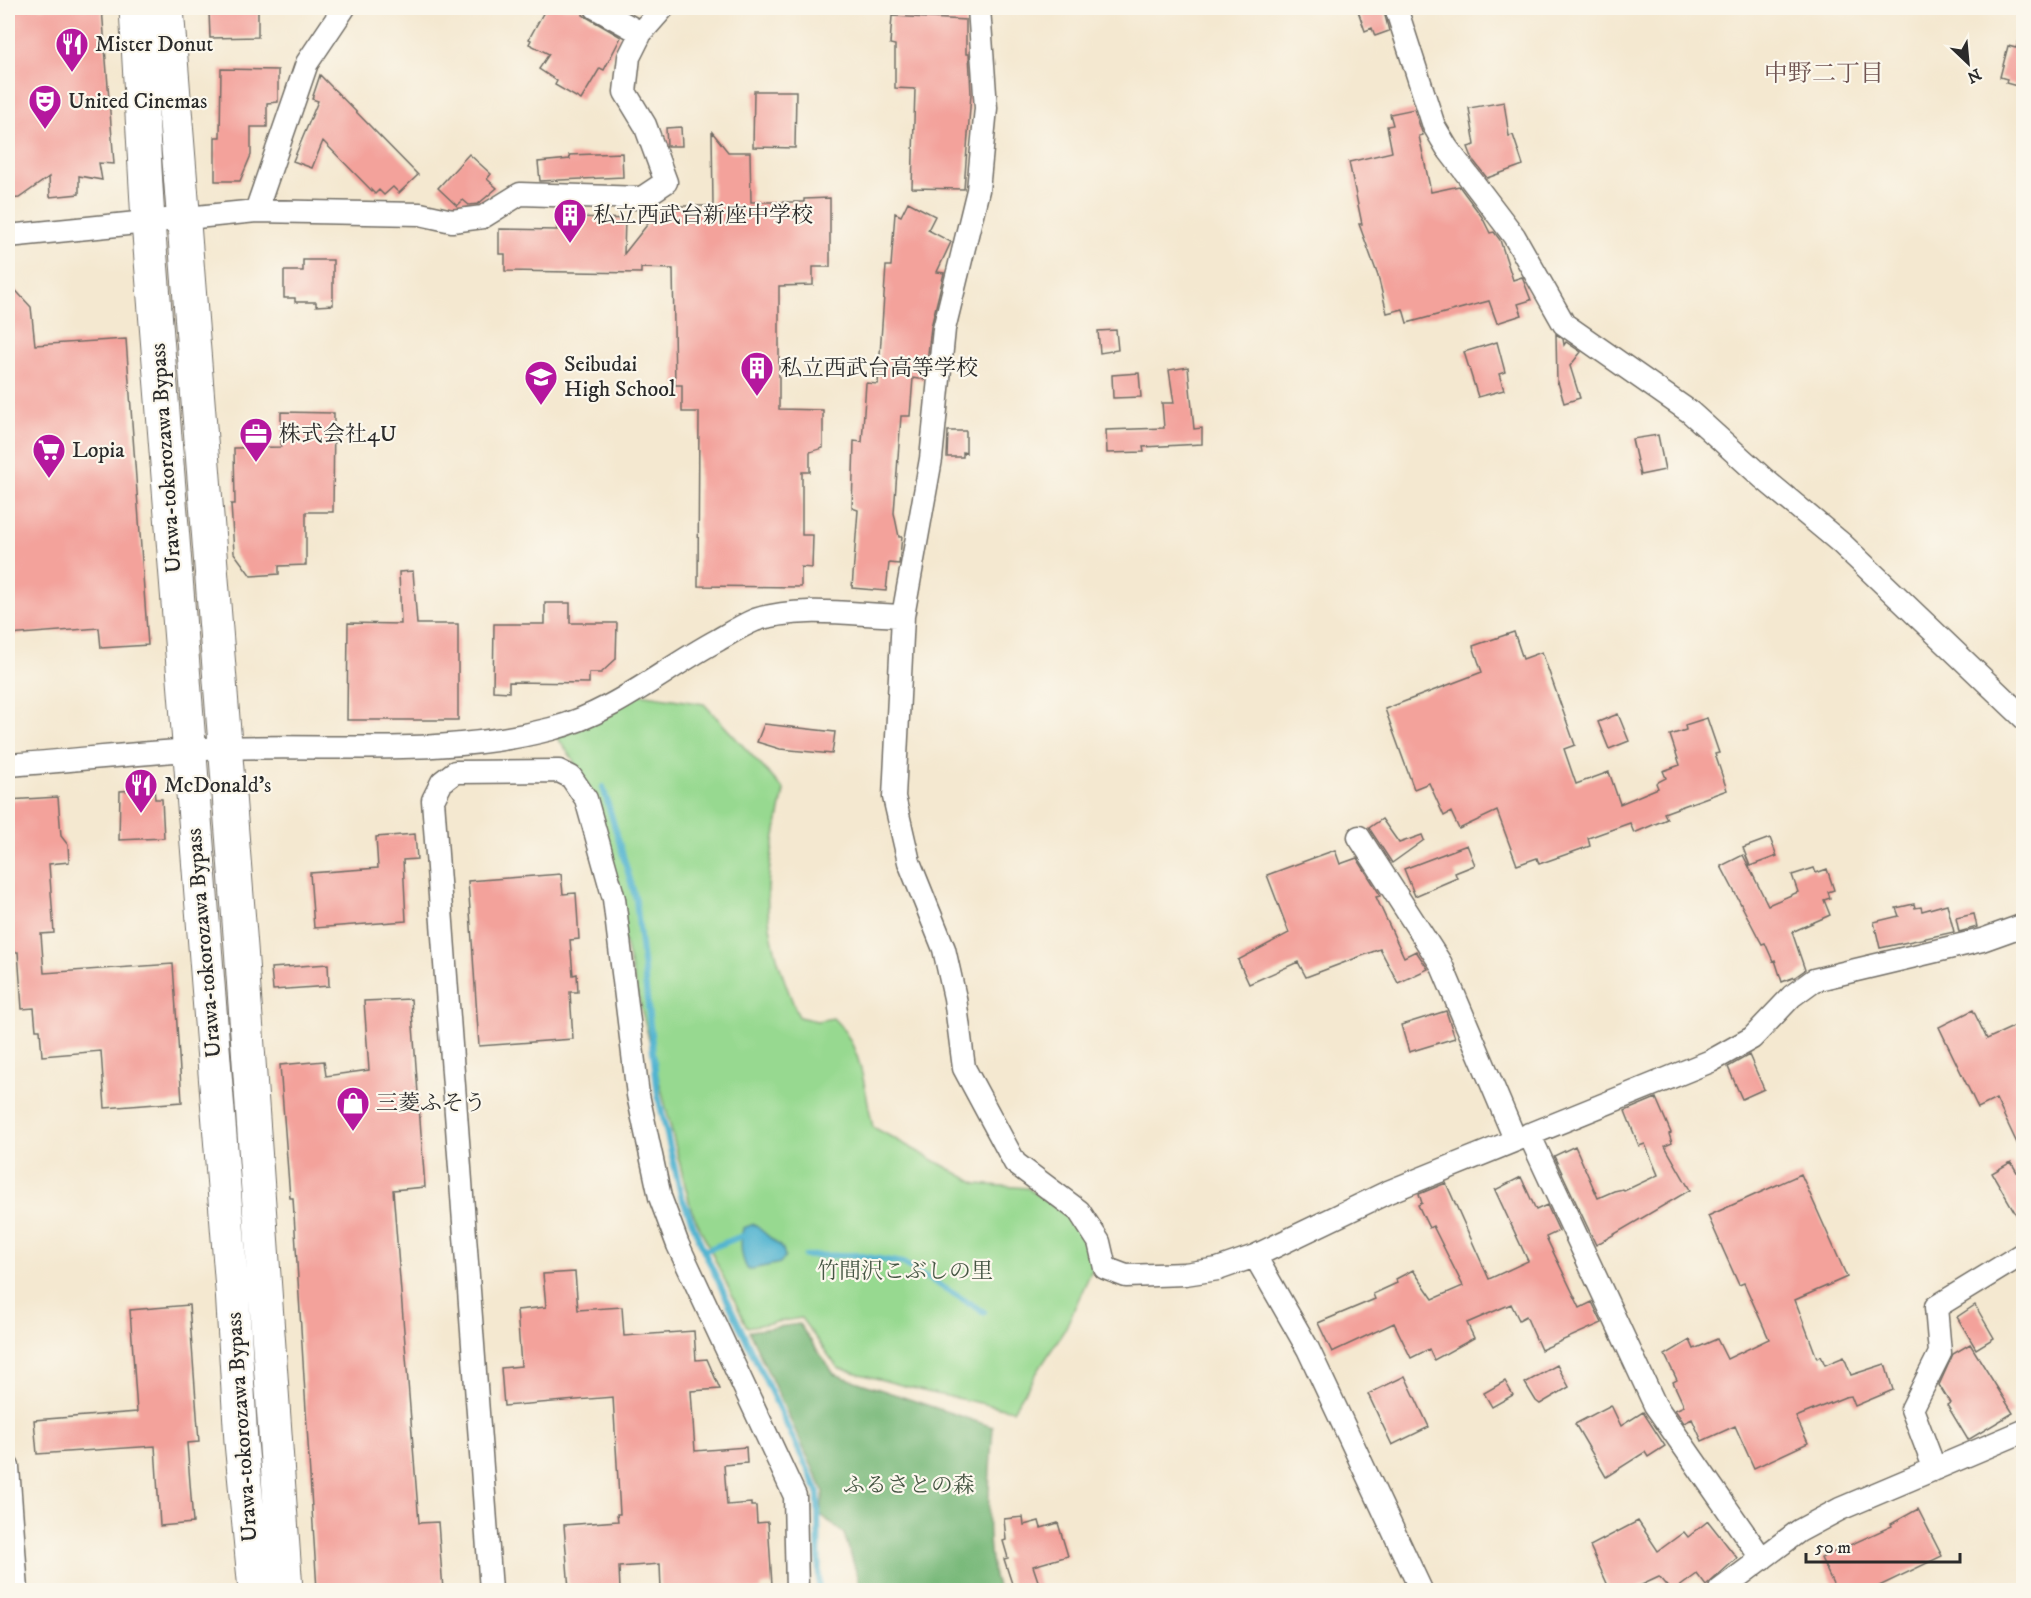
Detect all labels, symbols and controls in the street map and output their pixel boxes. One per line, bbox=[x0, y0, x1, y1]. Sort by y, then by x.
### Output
restaurant icon: Mister Donut bbox=[54, 26, 90, 73]
place label: Mister Donut bbox=[95, 31, 213, 58]
north arrow bbox=[1938, 33, 1998, 93]
district label: 中野二丁目 bbox=[1764, 59, 1884, 89]
text: N bbox=[1964, 64, 1984, 87]
theatre icon: United Cinemas bbox=[27, 83, 63, 130]
place label: United Cinemas bbox=[68, 88, 207, 115]
building icon: 私立西武台新座中学校 bbox=[552, 197, 588, 244]
place label: 私立西武台新座中学校 bbox=[593, 202, 813, 229]
street label: Urawa-tokorozawa Bypass bbox=[144, 342, 188, 574]
building icon: 私立西武台高等学校 bbox=[739, 350, 775, 397]
place label: Seibudai High School bbox=[564, 351, 676, 403]
place label: 私立西武台高等学校 bbox=[780, 355, 978, 382]
school or university icon: Seibudai High School bbox=[523, 359, 559, 406]
office icon: 株式会社4U bbox=[238, 416, 274, 463]
place label: 株式会社4U bbox=[279, 421, 397, 448]
supermarket icon: Lopia bbox=[31, 432, 67, 479]
place label: Lopia bbox=[72, 437, 125, 464]
restaurant icon: McDonald's bbox=[123, 767, 159, 814]
place label: McDonald's bbox=[164, 772, 271, 799]
street label: Urawa-tokorozawa Bypass bbox=[181, 827, 227, 1059]
shop icon: 三菱ふそう bbox=[335, 1085, 371, 1132]
place label: 三菱ふそう bbox=[376, 1090, 486, 1117]
park label: 竹間沢こぶしの里 bbox=[817, 1258, 993, 1285]
street label: Urawa-tokorozawa Bypass bbox=[220, 1311, 264, 1543]
park label: ふるさとの森 bbox=[843, 1472, 975, 1499]
scale bar bbox=[1806, 1526, 1960, 1564]
text: 50 m bbox=[1815, 1537, 1851, 1559]

